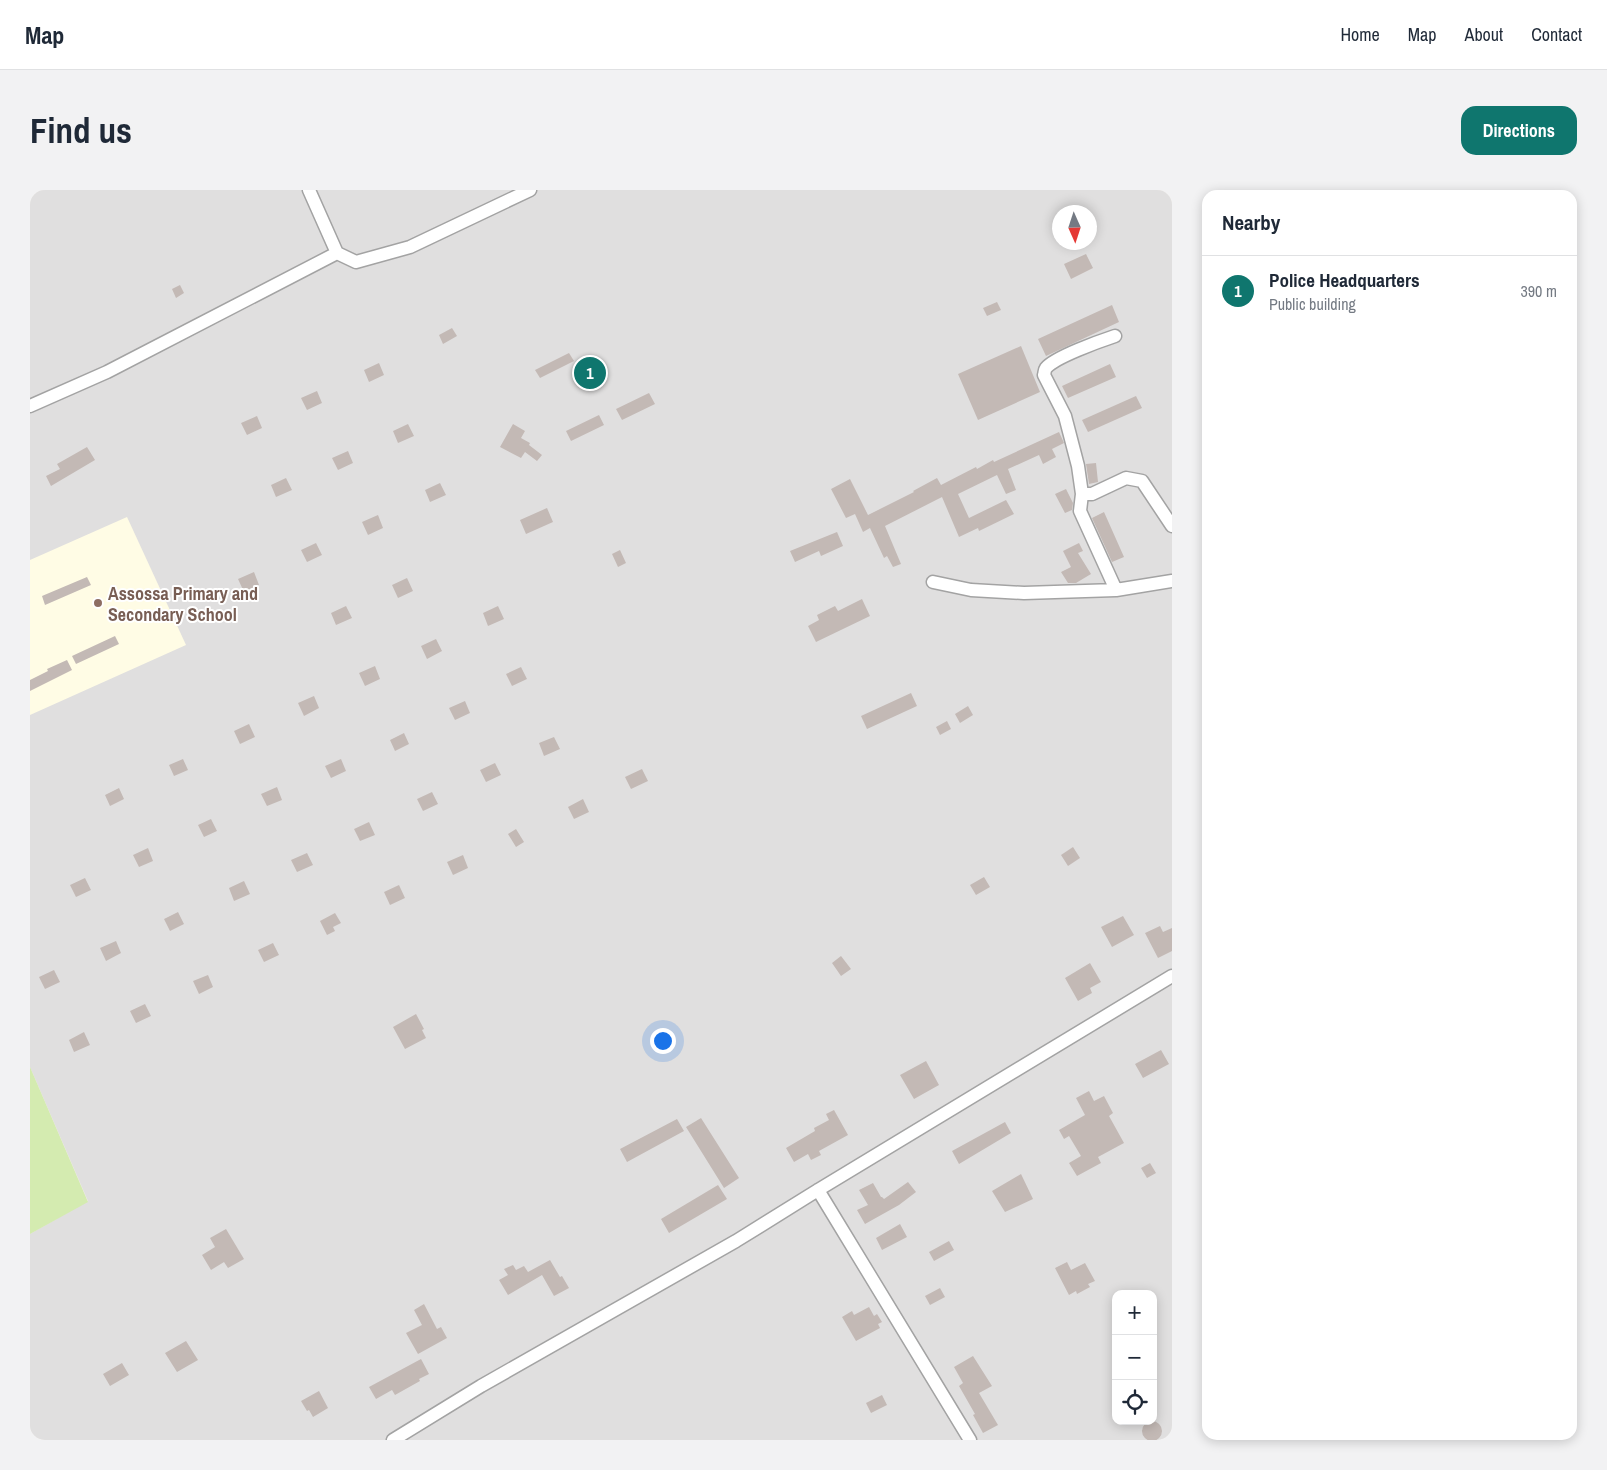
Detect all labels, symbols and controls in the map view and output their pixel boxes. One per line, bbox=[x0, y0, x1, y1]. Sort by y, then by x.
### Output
text: Map bbox=[25, 19, 64, 51]
text: Home bbox=[1340, 22, 1380, 47]
text: Map bbox=[1408, 22, 1437, 47]
text: About bbox=[1465, 22, 1503, 47]
text: Contact bbox=[1531, 22, 1582, 47]
button: Directions bbox=[1461, 106, 1577, 155]
text: Find us bbox=[30, 107, 132, 154]
north arrow bbox=[1052, 205, 1097, 250]
text: Nearby bbox=[1222, 208, 1280, 237]
text: Police Headquarters bbox=[1269, 267, 1420, 293]
text: 1 bbox=[1234, 280, 1242, 302]
text: 390 m bbox=[1521, 280, 1557, 302]
text: Public building bbox=[1269, 293, 1356, 315]
pin: 1 bbox=[574, 354, 606, 392]
place label: Assossa Primary and Secondary School bbox=[108, 581, 258, 627]
marker: Assossa Primary and Secondary School bbox=[92, 597, 104, 609]
your location bbox=[650, 1028, 676, 1054]
map controls bbox=[1112, 1290, 1157, 1425]
button: + bbox=[1112, 1290, 1157, 1335]
button: − bbox=[1112, 1335, 1157, 1380]
button: locate bbox=[1112, 1380, 1157, 1425]

